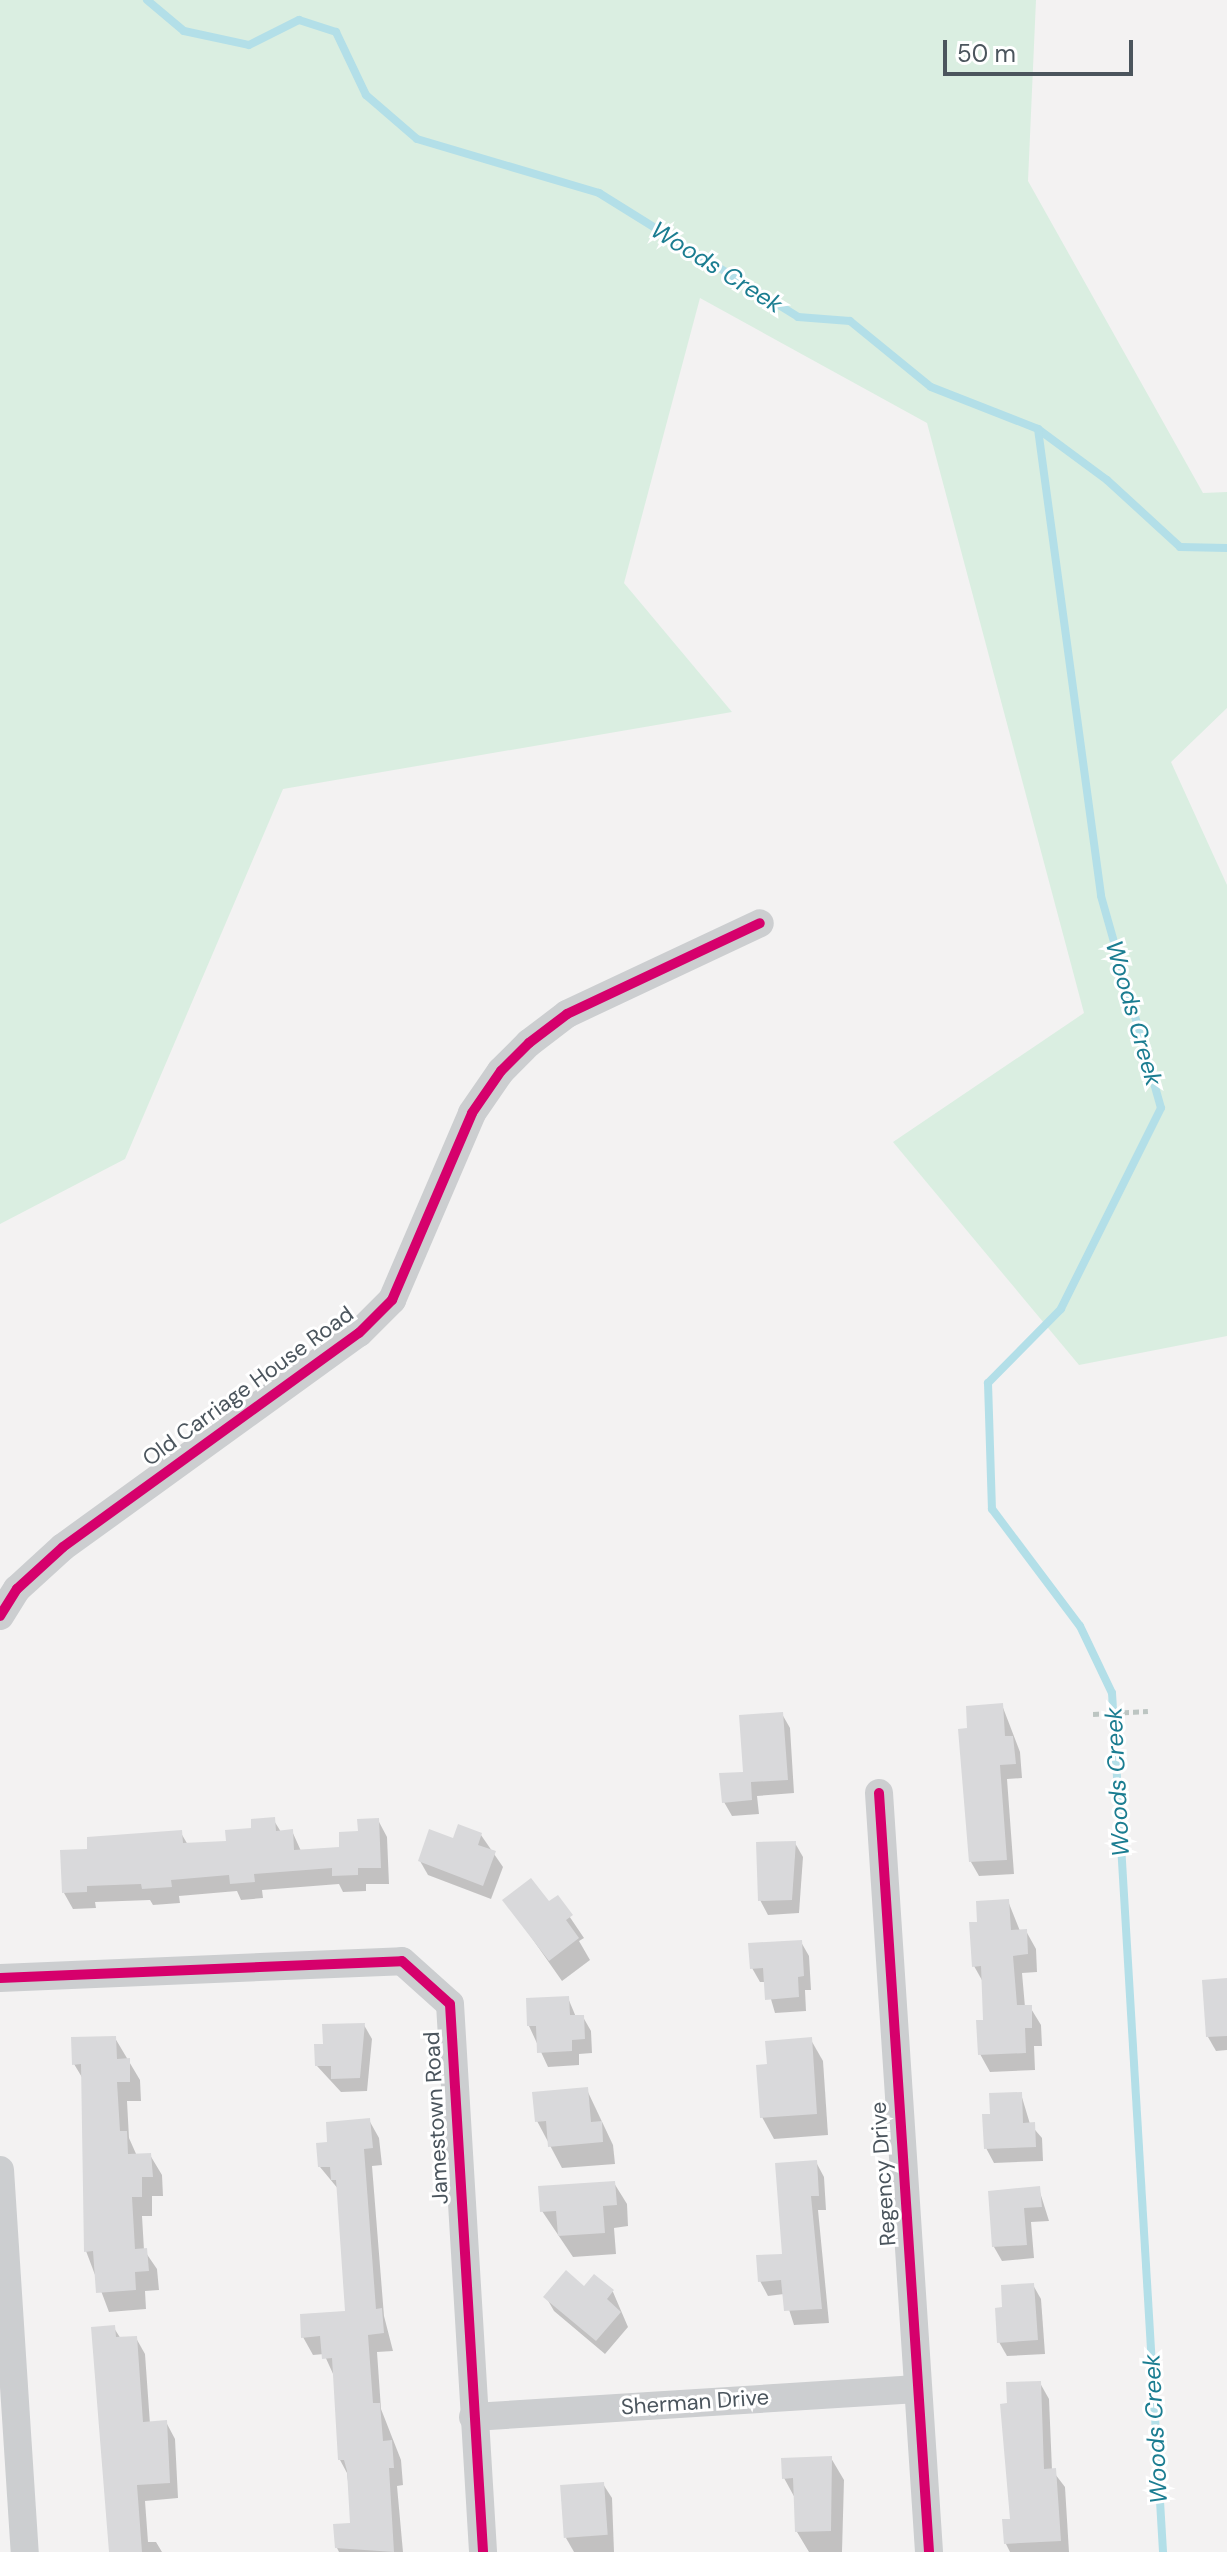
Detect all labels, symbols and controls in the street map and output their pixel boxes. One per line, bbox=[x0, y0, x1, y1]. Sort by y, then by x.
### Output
scale bar bbox=[947, 24, 1137, 74]
text: 50 m bbox=[957, 38, 1016, 69]
water label: Woods Creek bbox=[646, 215, 788, 319]
water label: Woods Creek bbox=[1099, 937, 1169, 1089]
street label: Old Carriage House Road bbox=[137, 1301, 359, 1471]
water label: Woods Creek bbox=[1099, 1706, 1135, 1858]
street label: Jamestown Road bbox=[418, 2031, 454, 2205]
street label: Regency Drive bbox=[865, 2101, 901, 2247]
water label: Woods Creek bbox=[1137, 2353, 1173, 2505]
street label: Sherman Drive bbox=[620, 2384, 770, 2420]

